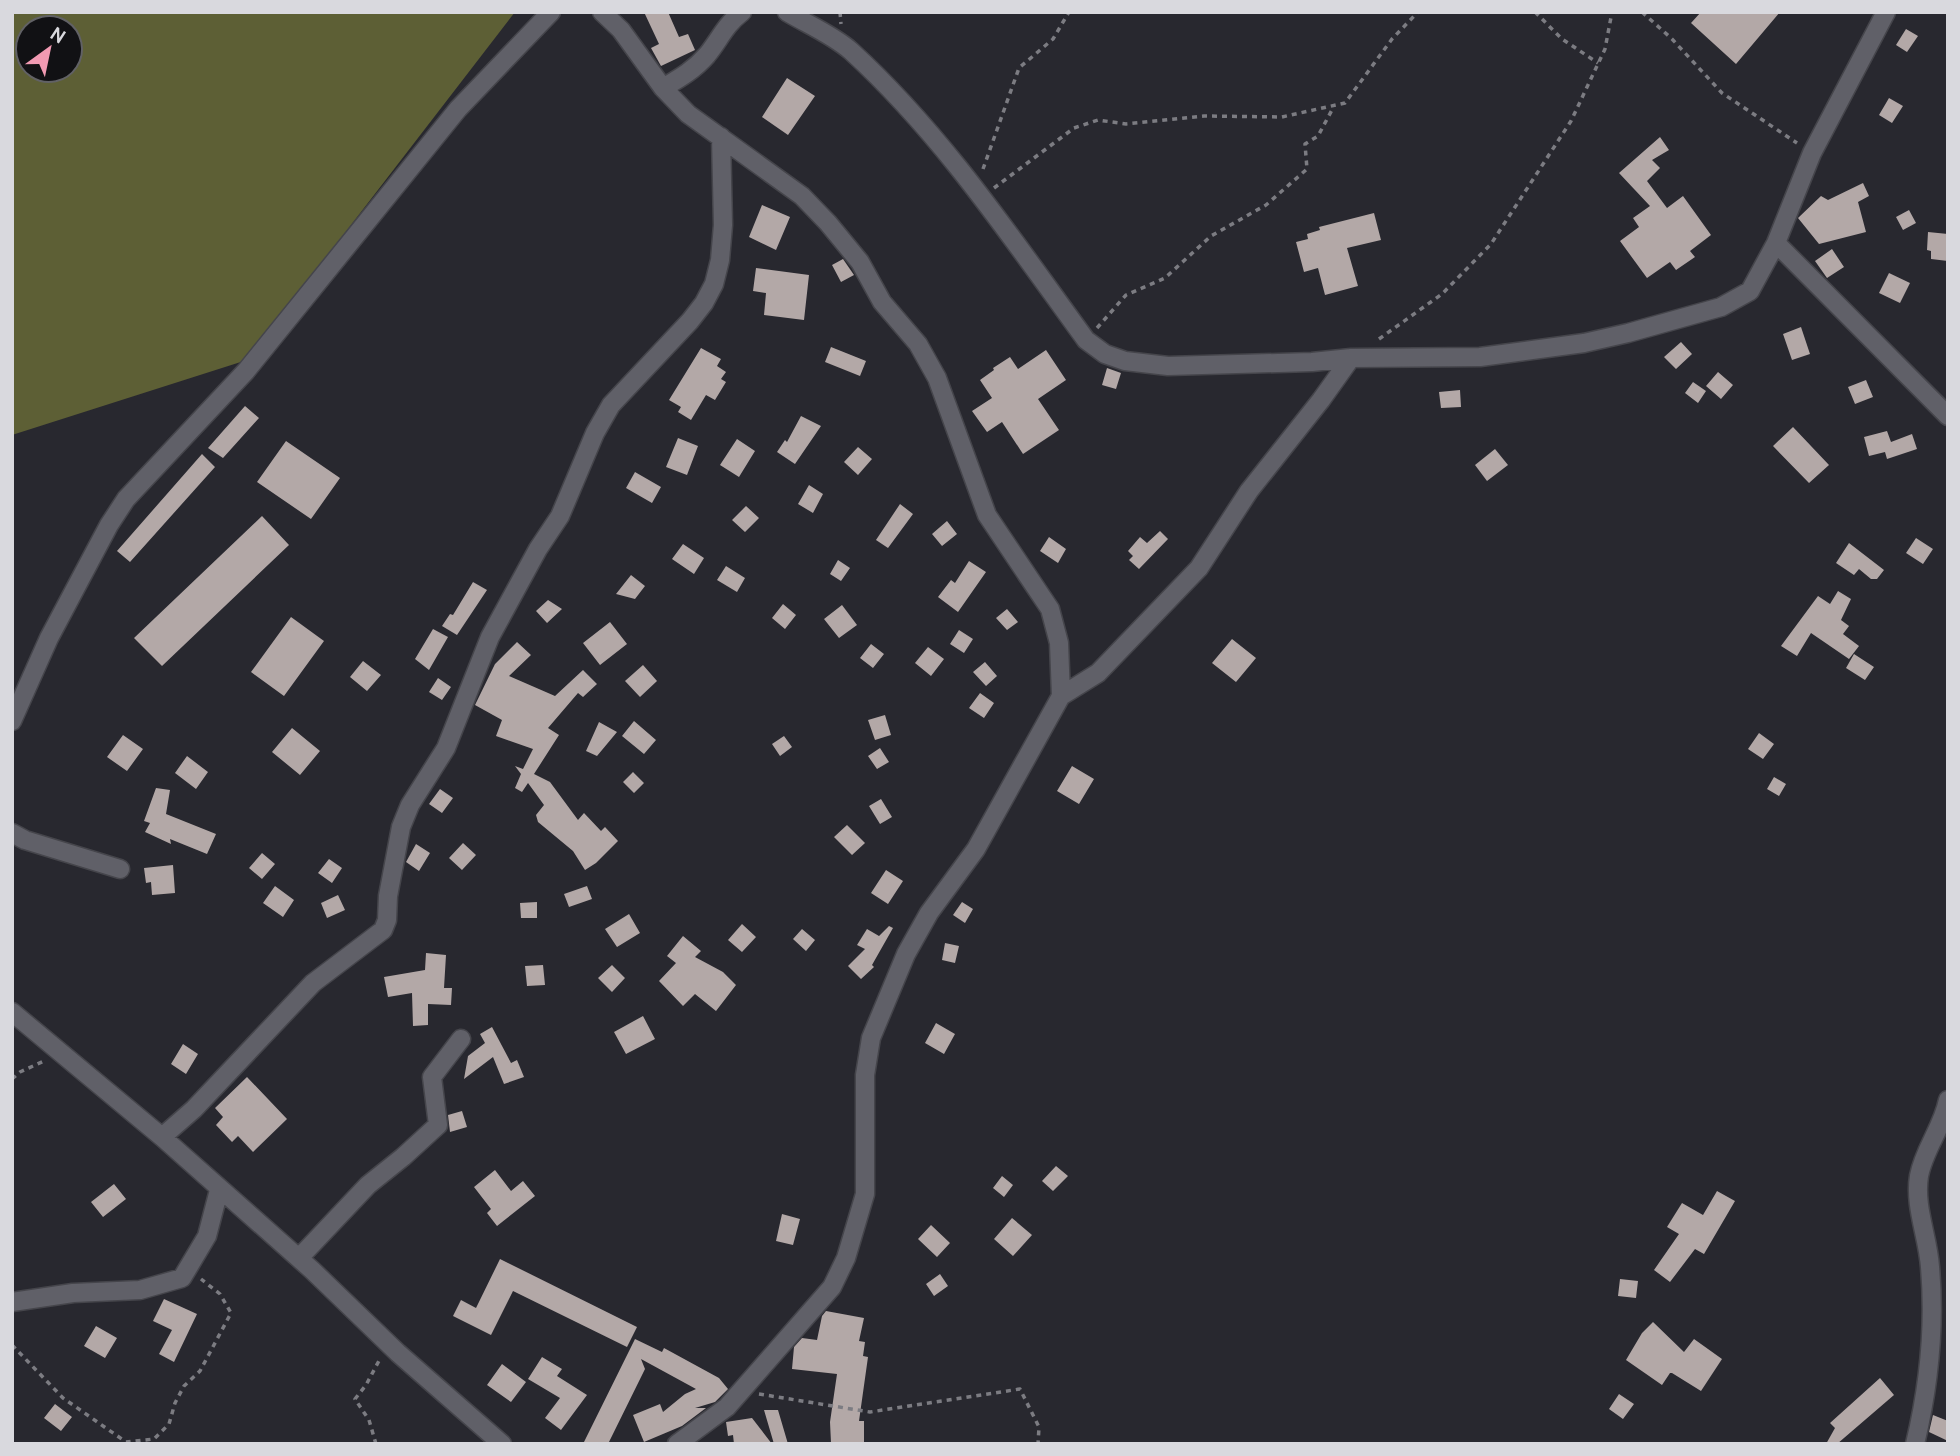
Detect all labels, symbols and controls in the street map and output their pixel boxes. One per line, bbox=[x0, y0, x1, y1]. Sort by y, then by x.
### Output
north arrow bbox=[14, 14, 84, 84]
text: N bbox=[46, 22, 70, 48]

